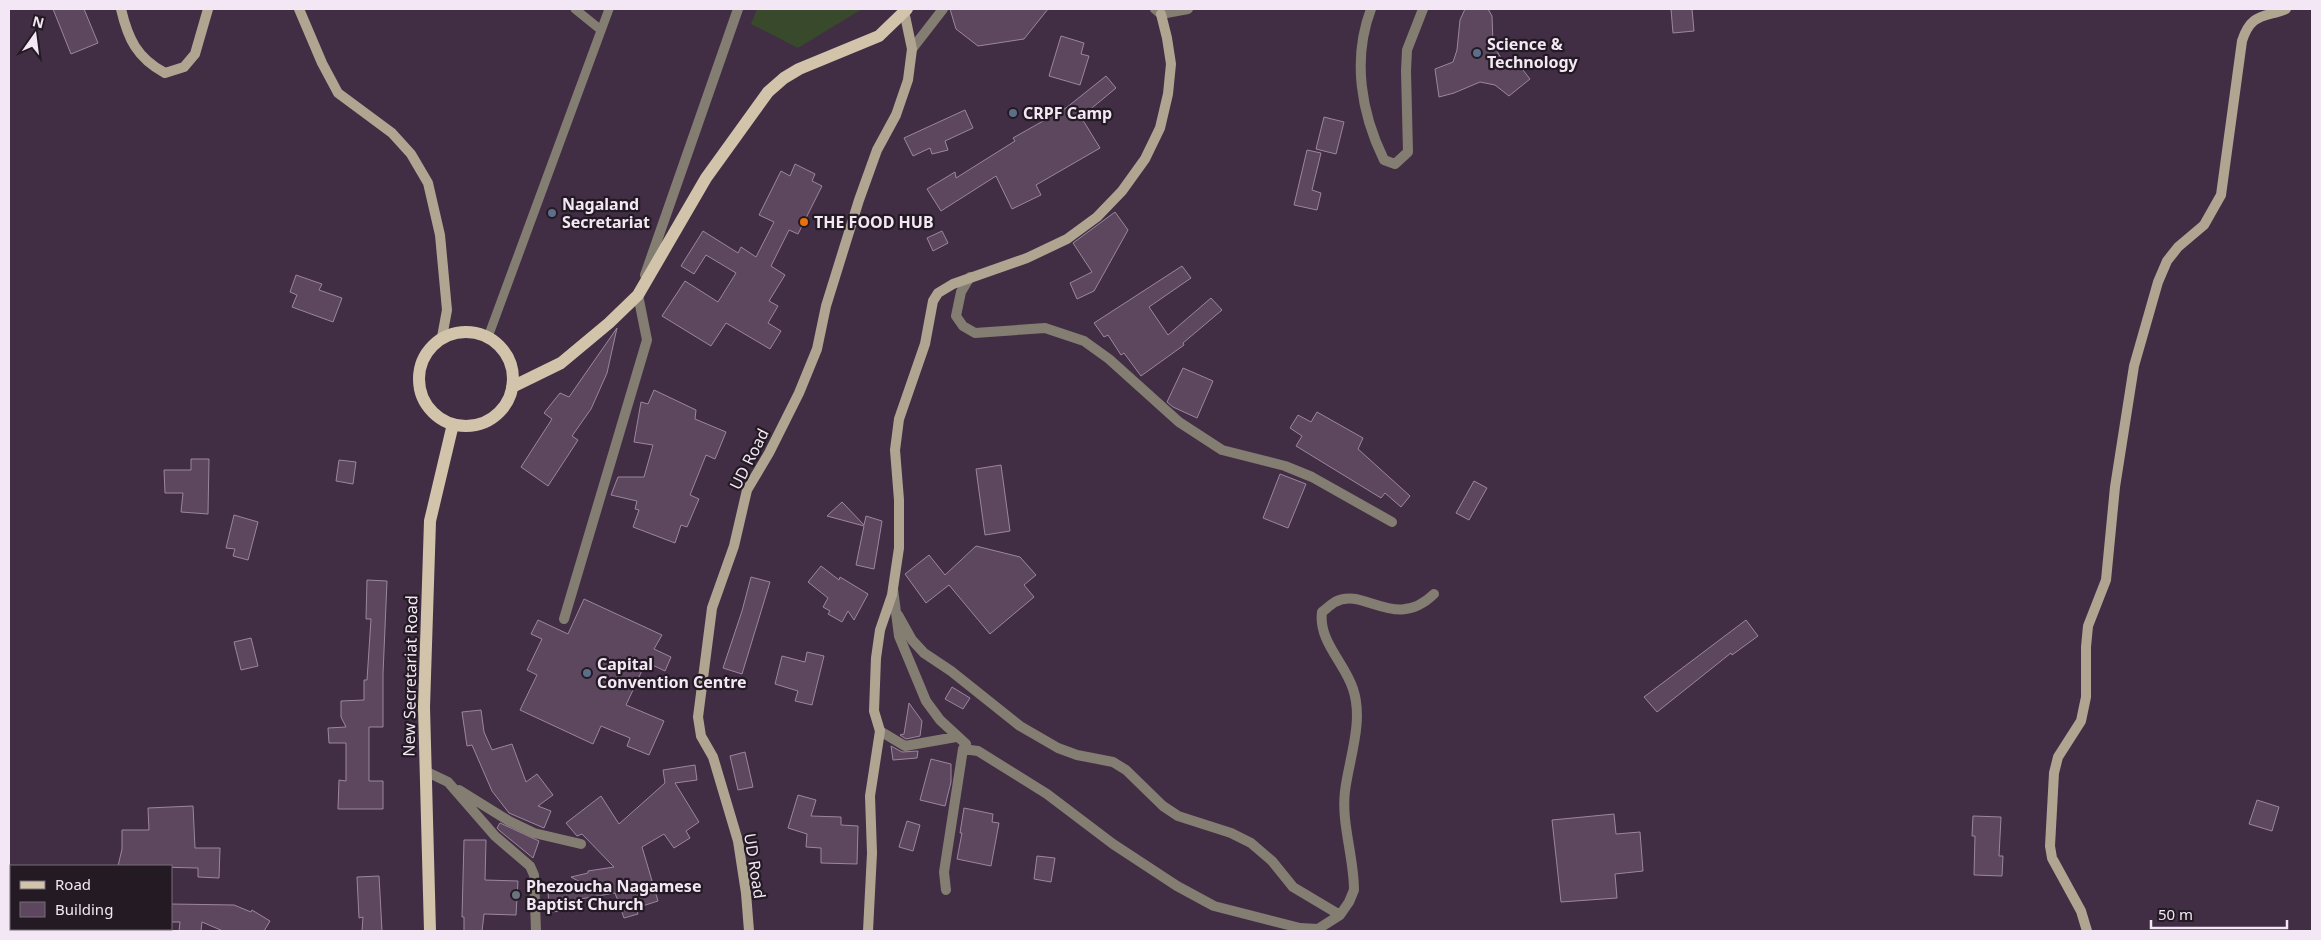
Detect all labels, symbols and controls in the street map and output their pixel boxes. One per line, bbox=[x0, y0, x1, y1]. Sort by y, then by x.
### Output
north arrow bbox=[10, 10, 60, 60]
text: N bbox=[30, 11, 46, 32]
place label: Science & Technology bbox=[1487, 33, 1579, 73]
marker: Science & Technology bbox=[1471, 47, 1483, 59]
place label: CRPF Camp bbox=[1023, 102, 1112, 124]
marker: CRPF Camp bbox=[1007, 107, 1019, 119]
place label: Nagaland Secretariat bbox=[562, 193, 650, 233]
marker: Nagaland Secretariat bbox=[546, 207, 558, 219]
place label: THE FOOD HUB bbox=[814, 211, 934, 233]
marker: THE FOOD HUB bbox=[798, 216, 810, 228]
street label: UD Road bbox=[724, 425, 774, 493]
street label: New Secretariat Road bbox=[398, 595, 422, 757]
place label: Capital Convention Centre bbox=[597, 653, 747, 693]
marker: Capital Convention Centre bbox=[581, 667, 593, 679]
street label: UD Road bbox=[739, 832, 771, 900]
legend bbox=[10, 865, 172, 930]
text: Road bbox=[55, 874, 91, 894]
place label: Phezoucha Nagamese Baptist Church bbox=[526, 875, 701, 915]
marker: Phezoucha Nagamese Baptist Church bbox=[510, 889, 522, 901]
scale bar bbox=[2151, 898, 2287, 930]
text: Building bbox=[55, 899, 113, 919]
text: 50 m bbox=[2158, 904, 2193, 924]

